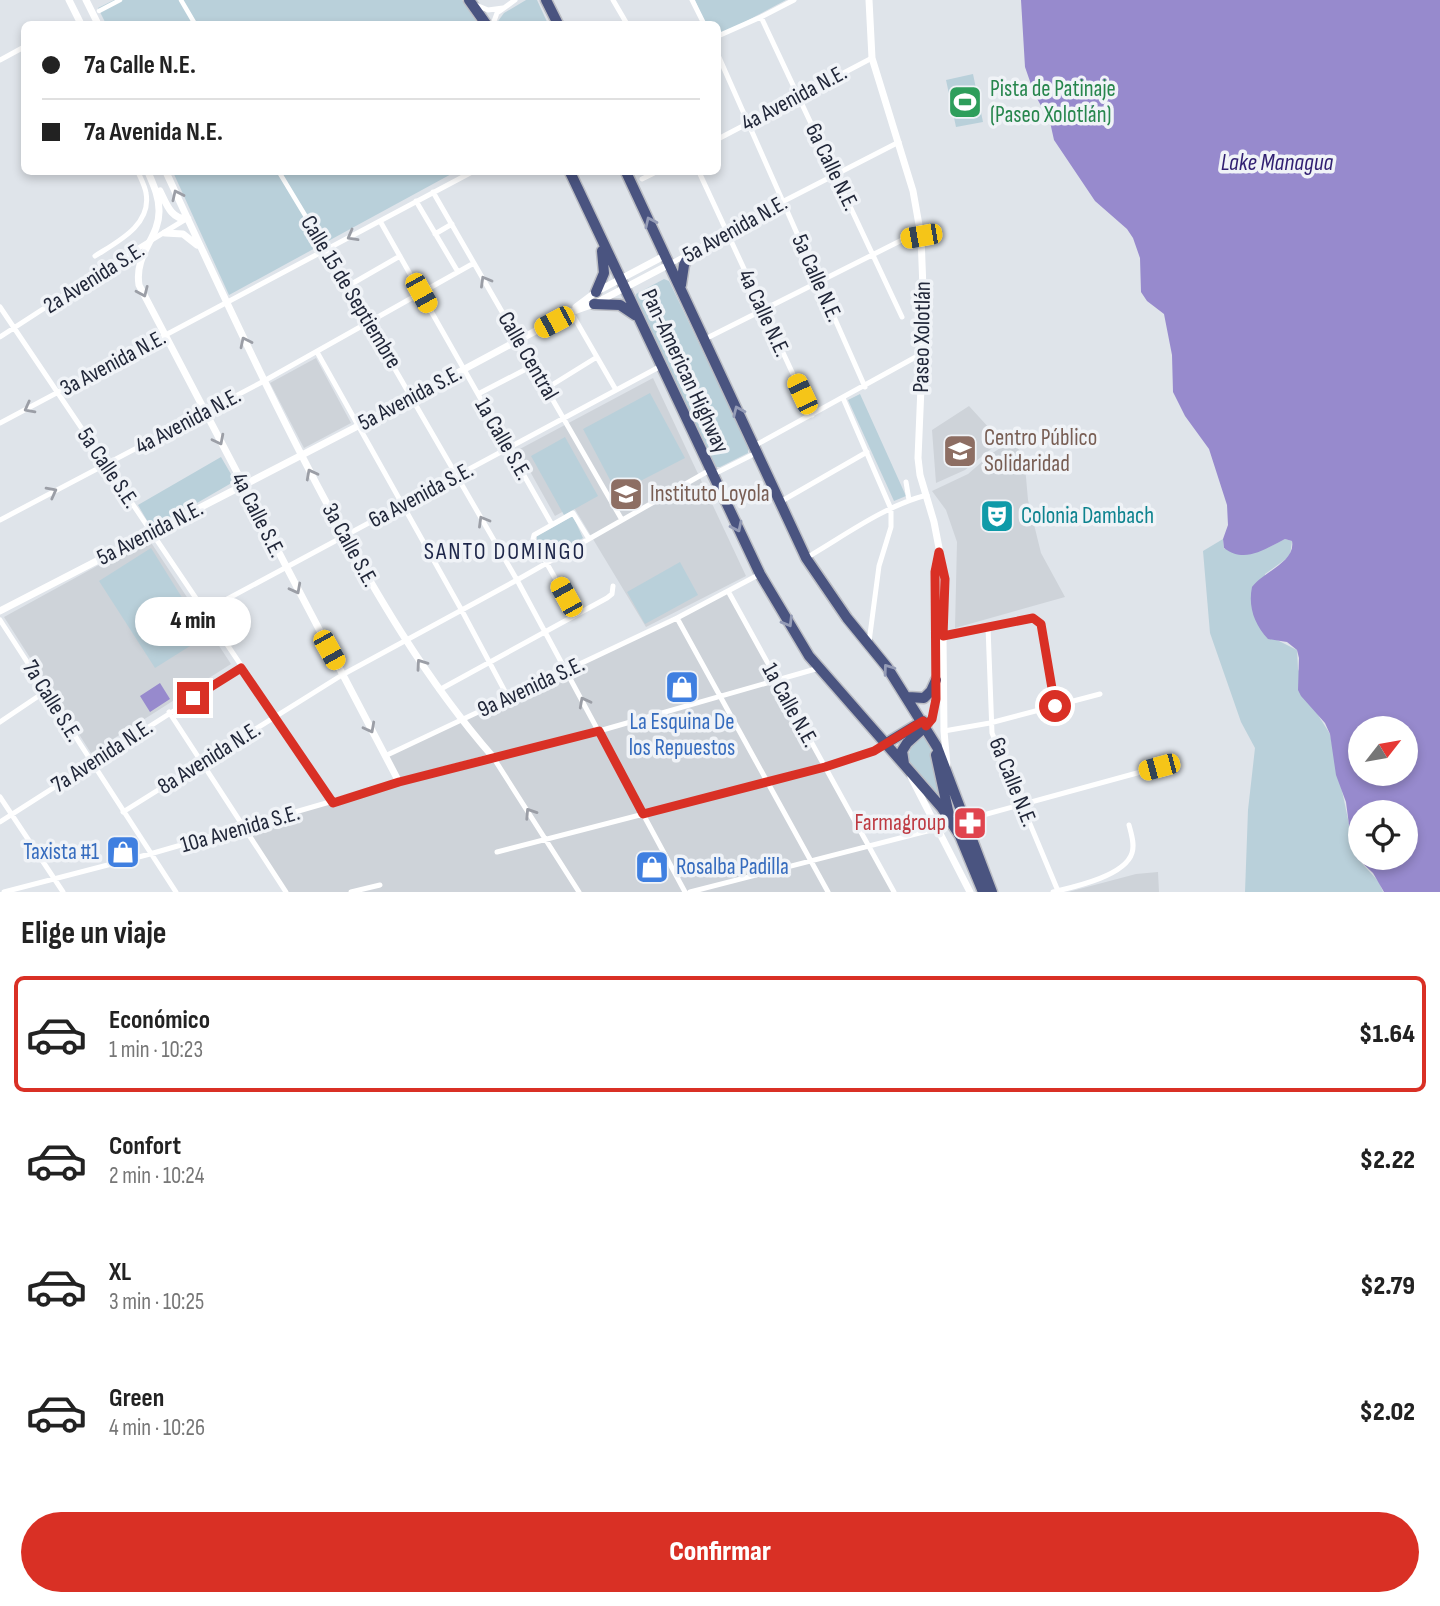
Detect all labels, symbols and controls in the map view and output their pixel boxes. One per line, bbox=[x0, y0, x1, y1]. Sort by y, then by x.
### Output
text: 7a Calle N.E. bbox=[84, 50, 196, 81]
street label: 4a Avenida N.E. bbox=[736, 58, 852, 138]
place label: Pista de Patinaje (Paseo Xolotlán) bbox=[990, 75, 1116, 129]
sports icon: Pista de Patinaje (Paseo Xolotlán) bbox=[946, 83, 984, 121]
text: 7a Avenida N.E. bbox=[84, 117, 223, 148]
street label: 6a Calle N.E. bbox=[799, 119, 865, 215]
water label: Lake Managua bbox=[1221, 148, 1334, 177]
street label: 5a Avenida N.E. bbox=[678, 189, 792, 269]
one-way arrow bbox=[171, 190, 185, 202]
street label: Calle 15 de Septiembre bbox=[294, 210, 408, 374]
one-way arrow bbox=[645, 217, 659, 229]
car bbox=[899, 222, 944, 250]
one-way arrow bbox=[346, 228, 359, 241]
street label: 5a Calle N.E. bbox=[785, 230, 849, 326]
street label: 2a Avenida S.E. bbox=[38, 236, 150, 320]
street label: 4a Calle N.E. bbox=[732, 265, 796, 361]
car bbox=[402, 270, 441, 316]
one-way arrow bbox=[480, 276, 493, 289]
street label: Paseo Xolotlán bbox=[907, 281, 937, 393]
one-way arrow bbox=[135, 284, 149, 297]
street label: Pan-American Highway bbox=[635, 285, 735, 458]
car bbox=[531, 303, 578, 341]
street label: Calle Central bbox=[491, 307, 565, 405]
street label: 3a Avenida N.E. bbox=[55, 323, 171, 403]
one-way arrow bbox=[240, 337, 254, 349]
street label: 5a Avenida S.E. bbox=[353, 359, 467, 437]
car bbox=[784, 371, 821, 417]
street label: 4a Avenida N.E. bbox=[130, 381, 246, 461]
street label: 1a Calle S.E. bbox=[468, 393, 538, 485]
one-way arrow bbox=[23, 400, 36, 413]
one-way arrow bbox=[732, 406, 746, 418]
street label: 5a Calle S.E. bbox=[71, 423, 145, 513]
place label: Centro Público Solidaridad bbox=[984, 424, 1097, 478]
school or university icon: Centro Público Solidaridad bbox=[941, 432, 979, 470]
one-way arrow bbox=[211, 433, 225, 445]
street label: 6a Avenida S.E. bbox=[364, 456, 478, 534]
street label: 4a Calle S.E. bbox=[225, 468, 291, 562]
one-way arrow bbox=[306, 468, 319, 481]
school or university icon: Instituto Loyola bbox=[607, 475, 645, 513]
place label: Instituto Loyola bbox=[650, 480, 770, 508]
one-way arrow bbox=[45, 487, 58, 500]
street label: 5a Avenida N.E. bbox=[92, 494, 208, 572]
theatre icon: Colonia Dambach bbox=[978, 497, 1016, 535]
street label: 3a Calle S.E. bbox=[316, 498, 384, 592]
place label: Colonia Dambach bbox=[1021, 502, 1154, 530]
one-way arrow bbox=[478, 515, 491, 528]
one-way arrow bbox=[729, 520, 743, 532]
district label: SANTO DOMINGO bbox=[424, 537, 586, 566]
car bbox=[547, 574, 586, 620]
one-way arrow bbox=[288, 582, 302, 594]
callout: 4 min bbox=[135, 596, 251, 646]
text: 4 min bbox=[170, 607, 216, 635]
one-way arrow bbox=[780, 614, 793, 627]
car bbox=[310, 627, 349, 673]
street label: 9a Avenida S.E. bbox=[473, 650, 589, 724]
street label: 7a Calle S.E. bbox=[16, 655, 88, 747]
street label: 1a Calle N.E. bbox=[756, 658, 824, 752]
one-way arrow bbox=[417, 659, 429, 672]
one-way arrow bbox=[884, 664, 897, 677]
shop icon: La Esquina De los Repuestos bbox=[663, 668, 701, 706]
route end bbox=[177, 682, 209, 714]
route start bbox=[1039, 690, 1071, 722]
one-way arrow bbox=[579, 697, 593, 709]
place label: La Esquina De los Repuestos bbox=[629, 708, 735, 762]
street label: 7a Avenida N.E. bbox=[46, 713, 158, 799]
street label: 8a Avenida N.E. bbox=[152, 715, 266, 801]
north arrow bbox=[1348, 716, 1418, 786]
map controls bbox=[1348, 716, 1418, 870]
one-way arrow bbox=[362, 721, 376, 734]
street label: 6a Calle N.E. bbox=[982, 733, 1044, 831]
car bbox=[1136, 751, 1183, 783]
street label: 10a Avenida S.E. bbox=[177, 799, 303, 859]
button: locate bbox=[1348, 800, 1418, 870]
pharmacy icon: Farmagroup bbox=[951, 804, 989, 842]
one-way arrow bbox=[525, 808, 538, 821]
place label: Farmagroup bbox=[855, 809, 946, 837]
shop icon: Taxista #1 bbox=[104, 833, 142, 871]
place label: Taxista #1 bbox=[23, 838, 99, 866]
shop icon: Rosalba Padilla bbox=[633, 848, 671, 886]
place label: Rosalba Padilla bbox=[676, 853, 789, 881]
text: Elige un viaje bbox=[21, 914, 166, 953]
icon: car bbox=[25, 1003, 88, 1066]
text: Económico bbox=[109, 1005, 210, 1036]
text: $1.64 bbox=[1359, 1019, 1415, 1050]
text: 1 min · 10:23 bbox=[109, 1036, 203, 1064]
icon: car bbox=[25, 1129, 88, 1192]
text: Confort bbox=[109, 1131, 181, 1162]
text: $2.22 bbox=[1360, 1145, 1415, 1176]
text: 2 min · 10:24 bbox=[109, 1162, 204, 1190]
icon: car bbox=[25, 1255, 88, 1318]
text: XL bbox=[109, 1257, 131, 1288]
text: $2.79 bbox=[1360, 1271, 1415, 1302]
text: 3 min · 10:25 bbox=[109, 1288, 204, 1316]
icon: car bbox=[25, 1381, 88, 1444]
text: Green bbox=[109, 1383, 164, 1414]
text: $2.02 bbox=[1360, 1397, 1415, 1428]
text: 4 min · 10:26 bbox=[109, 1414, 205, 1442]
button: Confirmar bbox=[21, 1512, 1419, 1592]

